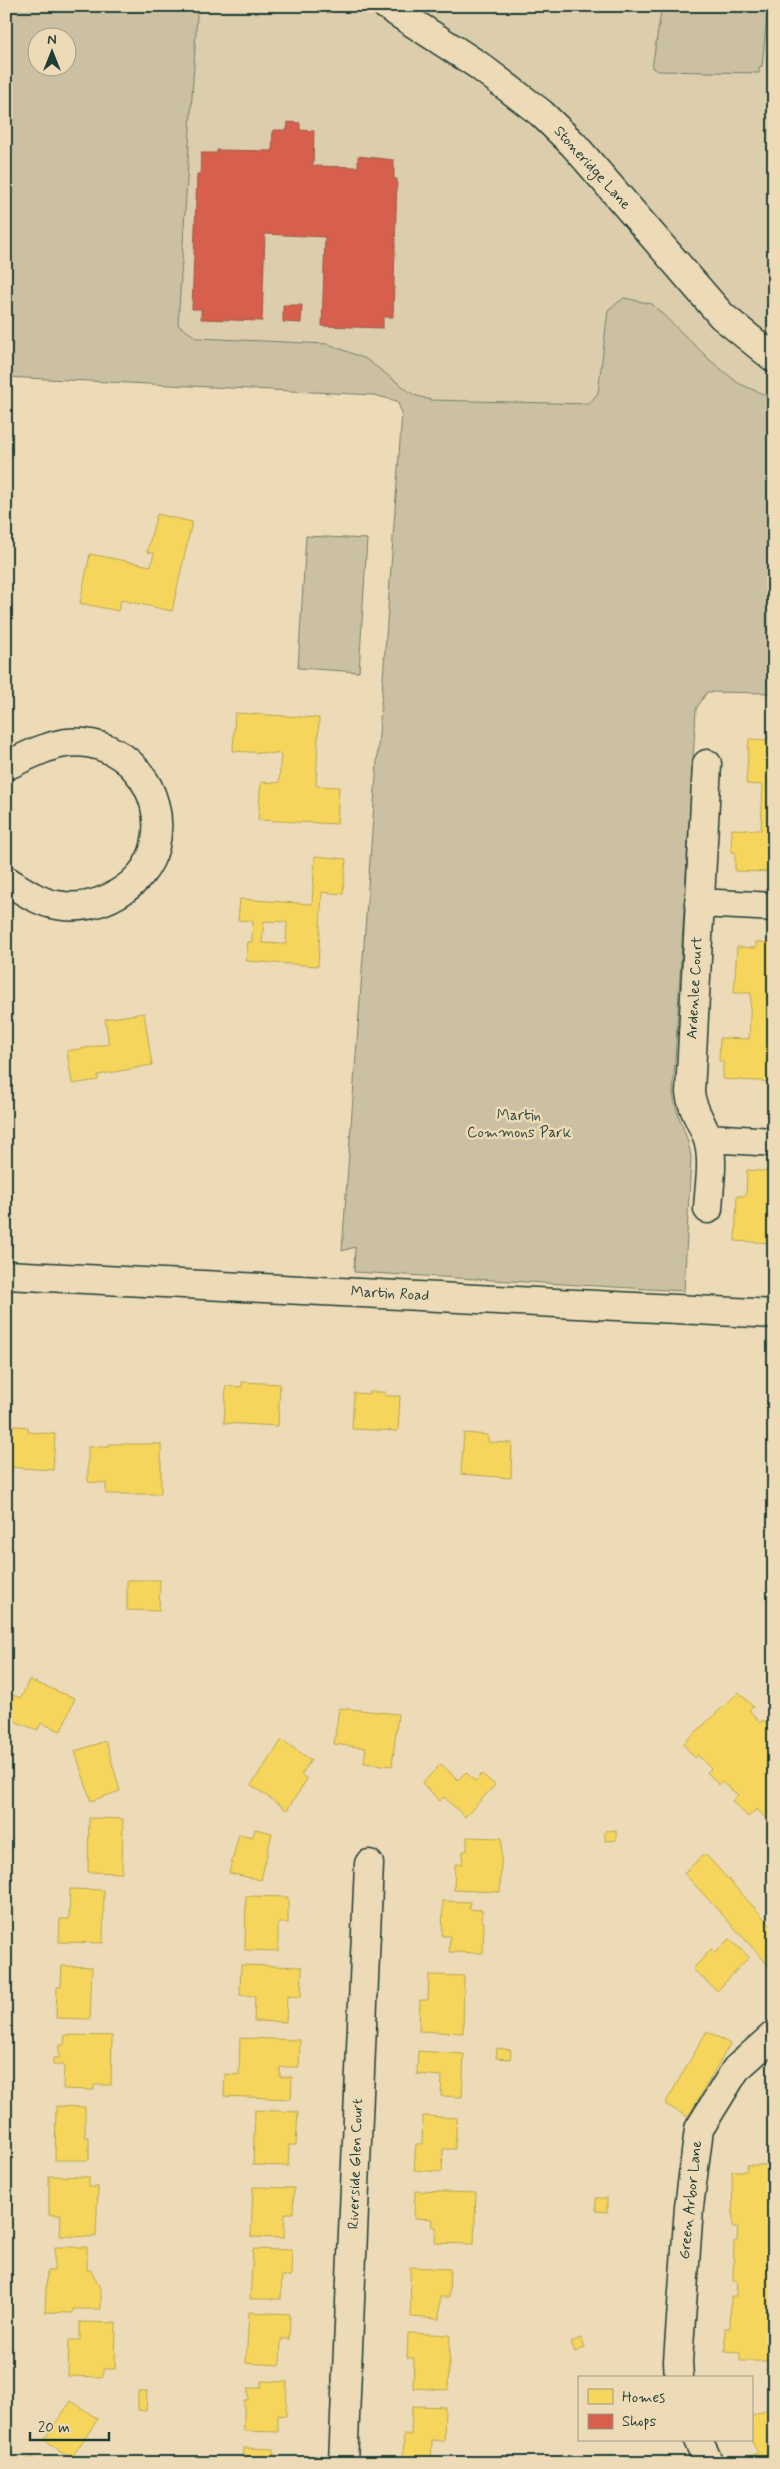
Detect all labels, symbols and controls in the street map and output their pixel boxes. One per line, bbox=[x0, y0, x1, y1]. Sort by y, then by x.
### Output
north arrow bbox=[28, 28, 78, 78]
text: N bbox=[47, 31, 57, 49]
street label: Stoneridge Lane bbox=[548, 122, 635, 215]
street label: Ardenlee Court bbox=[682, 936, 708, 1040]
park label: Martin Commons Park bbox=[467, 1106, 572, 1143]
street label: Martin Road bbox=[350, 1282, 430, 1306]
street label: Riverside Glen Court bbox=[344, 2098, 368, 2230]
street label: Green Arbor Lane bbox=[675, 2140, 707, 2260]
legend bbox=[578, 2376, 752, 2442]
text: Homes bbox=[622, 2388, 665, 2408]
scale bar bbox=[30, 2409, 109, 2441]
text: Shops bbox=[622, 2412, 657, 2432]
text: 20 m bbox=[38, 2418, 70, 2438]

